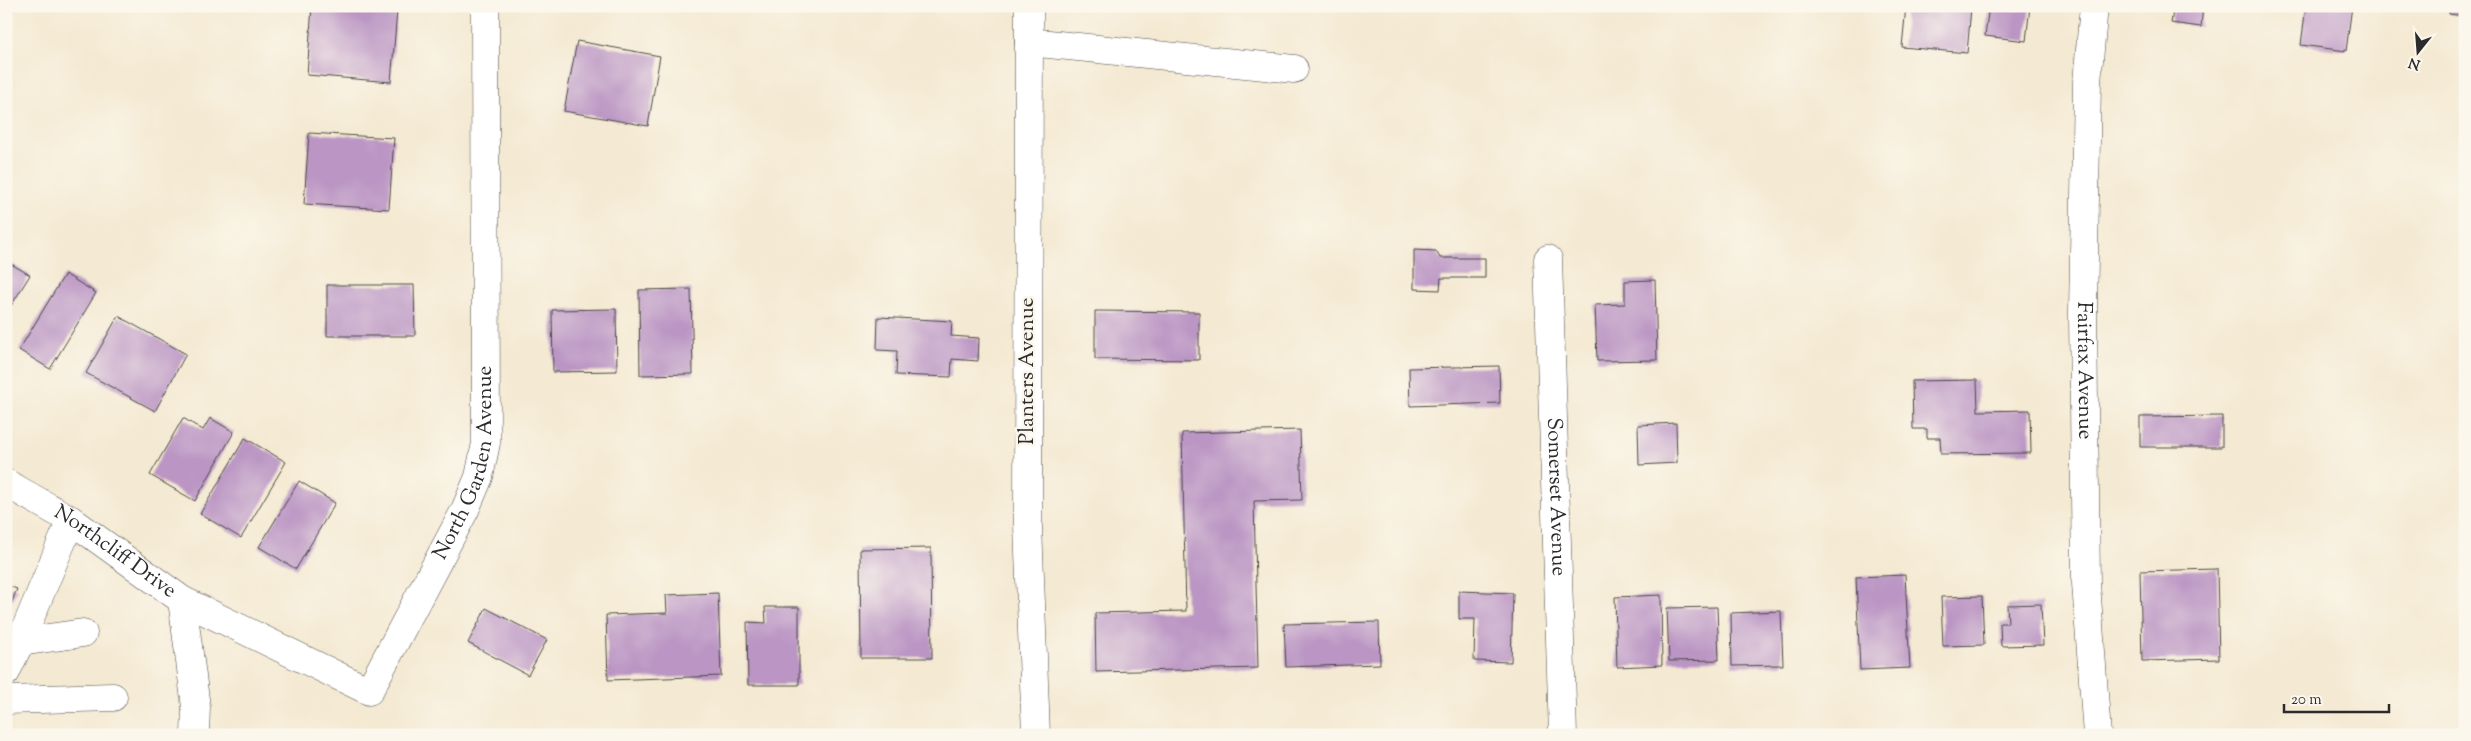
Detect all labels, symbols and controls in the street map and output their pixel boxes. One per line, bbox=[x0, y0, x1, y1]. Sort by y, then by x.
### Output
north arrow bbox=[2394, 28, 2444, 78]
text: N bbox=[2407, 51, 2423, 74]
street label: Planters Avenue bbox=[1013, 297, 1043, 445]
street label: Fairfax Avenue bbox=[2068, 301, 2099, 440]
street label: North Garden Avenue bbox=[426, 366, 501, 566]
street label: Somerset Avenue bbox=[1538, 417, 1573, 577]
street label: Northcliff Drive bbox=[48, 498, 182, 606]
scale bar bbox=[2284, 681, 2388, 713]
text: 20 m bbox=[2291, 690, 2322, 711]

